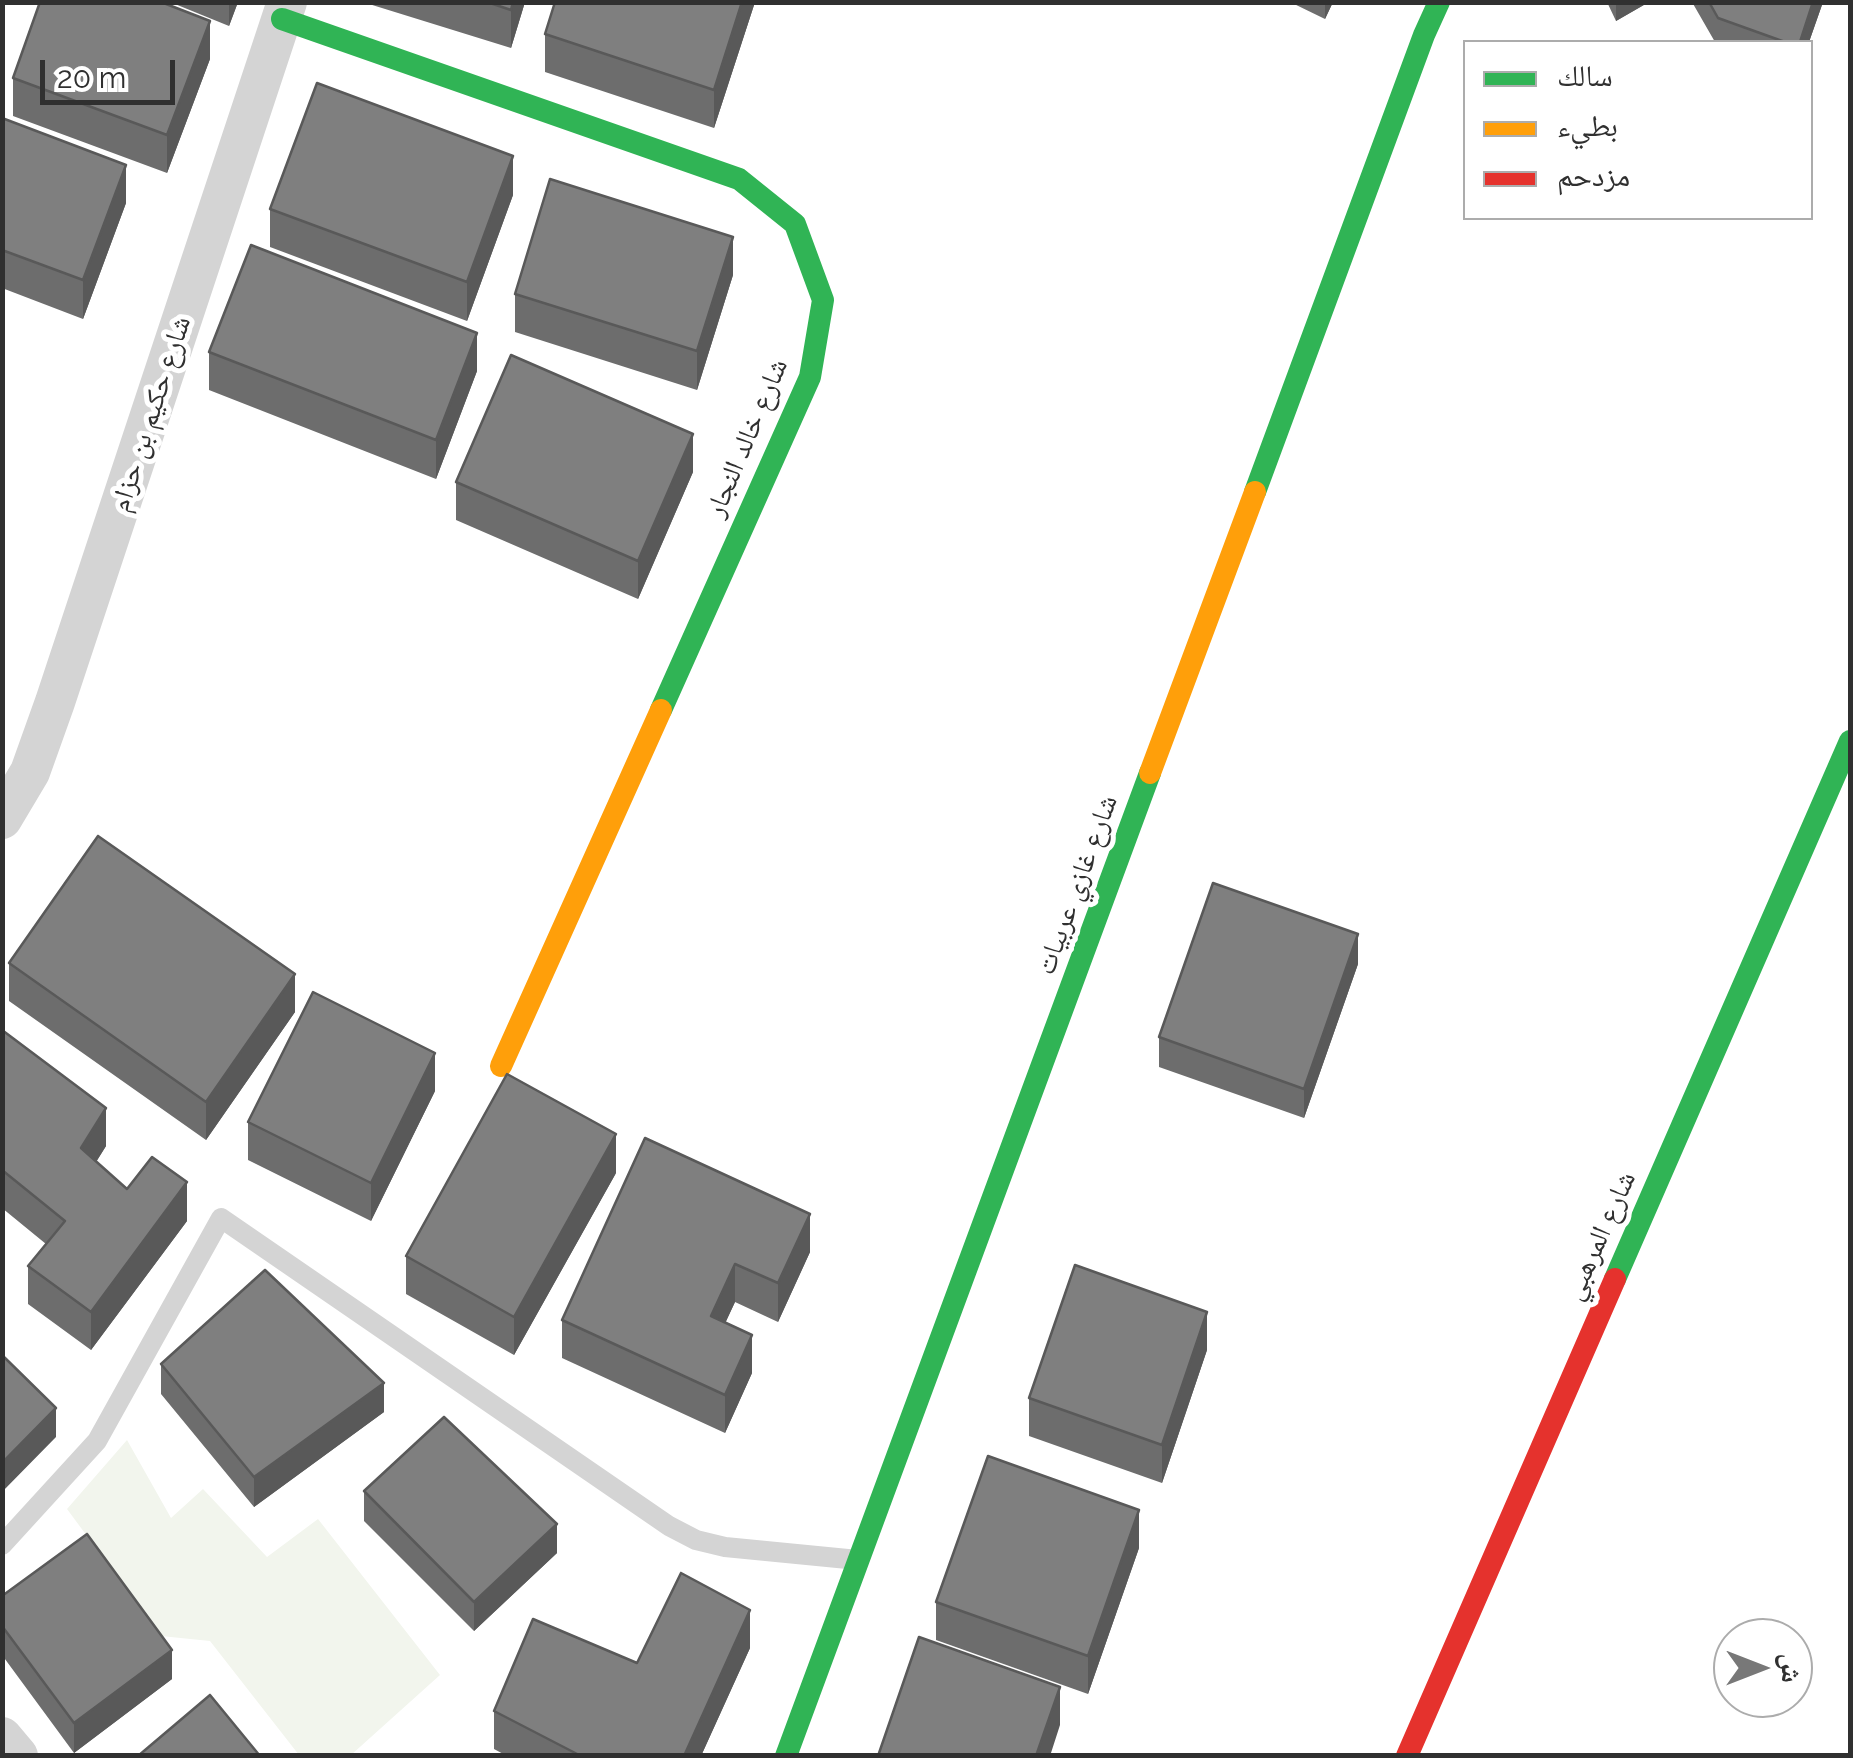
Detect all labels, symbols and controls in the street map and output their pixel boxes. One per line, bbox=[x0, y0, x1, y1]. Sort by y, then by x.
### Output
scale bar bbox=[45, 40, 180, 102]
legend bbox=[1463, 40, 1813, 220]
text: سالك bbox=[1557, 58, 1613, 93]
text: 20 m bbox=[57, 60, 126, 95]
text: بطيء bbox=[1557, 108, 1618, 143]
text: مزدحم bbox=[1557, 158, 1630, 193]
street label: شارع حكيم بن حزام bbox=[104, 312, 198, 516]
street label: شارع خالد النجار bbox=[699, 354, 795, 522]
street label: شارع غازي عربيات bbox=[1029, 791, 1125, 979]
street label: شارع المرهبي bbox=[1557, 1166, 1643, 1306]
north arrow bbox=[1713, 1618, 1813, 1718]
text: ش bbox=[1775, 1653, 1808, 1683]

